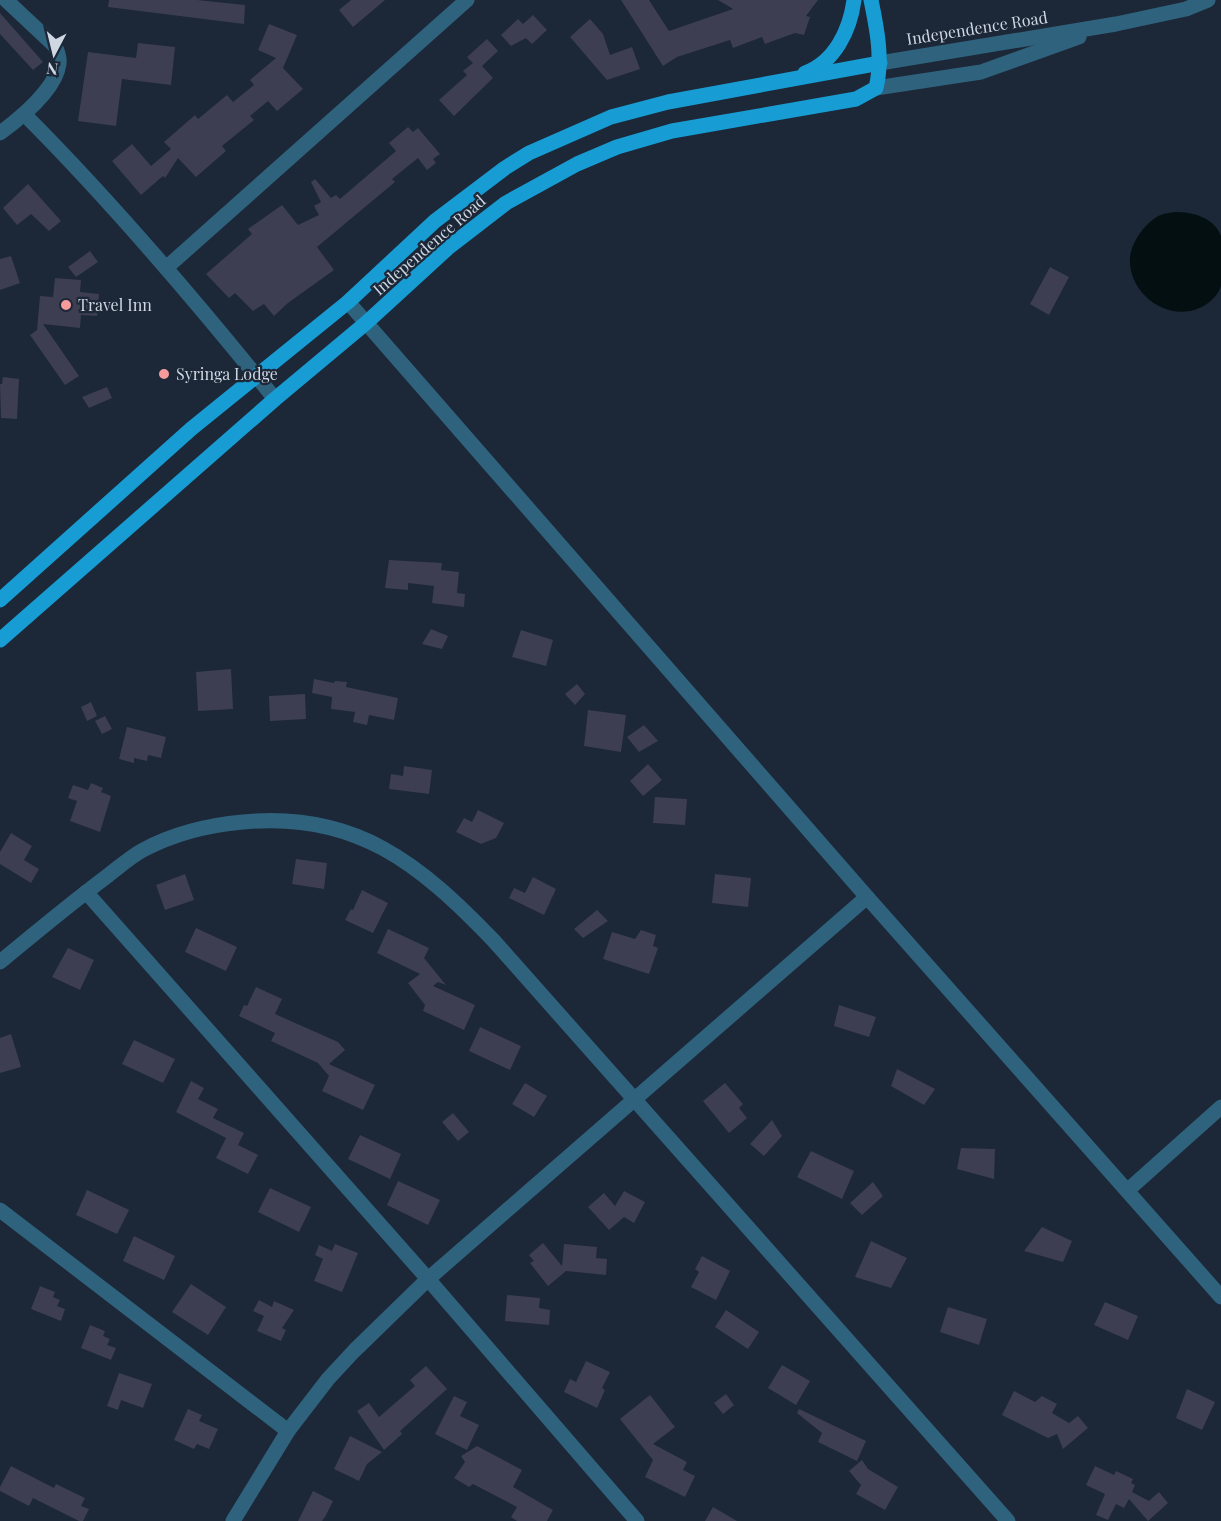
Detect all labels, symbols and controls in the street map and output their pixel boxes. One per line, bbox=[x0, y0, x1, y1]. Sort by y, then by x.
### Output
street label: Independence Road bbox=[905, 6, 1049, 49]
north arrow bbox=[24, 24, 84, 84]
text: N bbox=[45, 58, 59, 81]
street label: Independence Road bbox=[368, 190, 489, 299]
place label: Travel Inn bbox=[78, 294, 152, 315]
marker: Travel Inn bbox=[59, 298, 73, 312]
place label: Syringa Lodge bbox=[176, 363, 278, 384]
marker: Syringa Lodge bbox=[157, 367, 171, 381]

